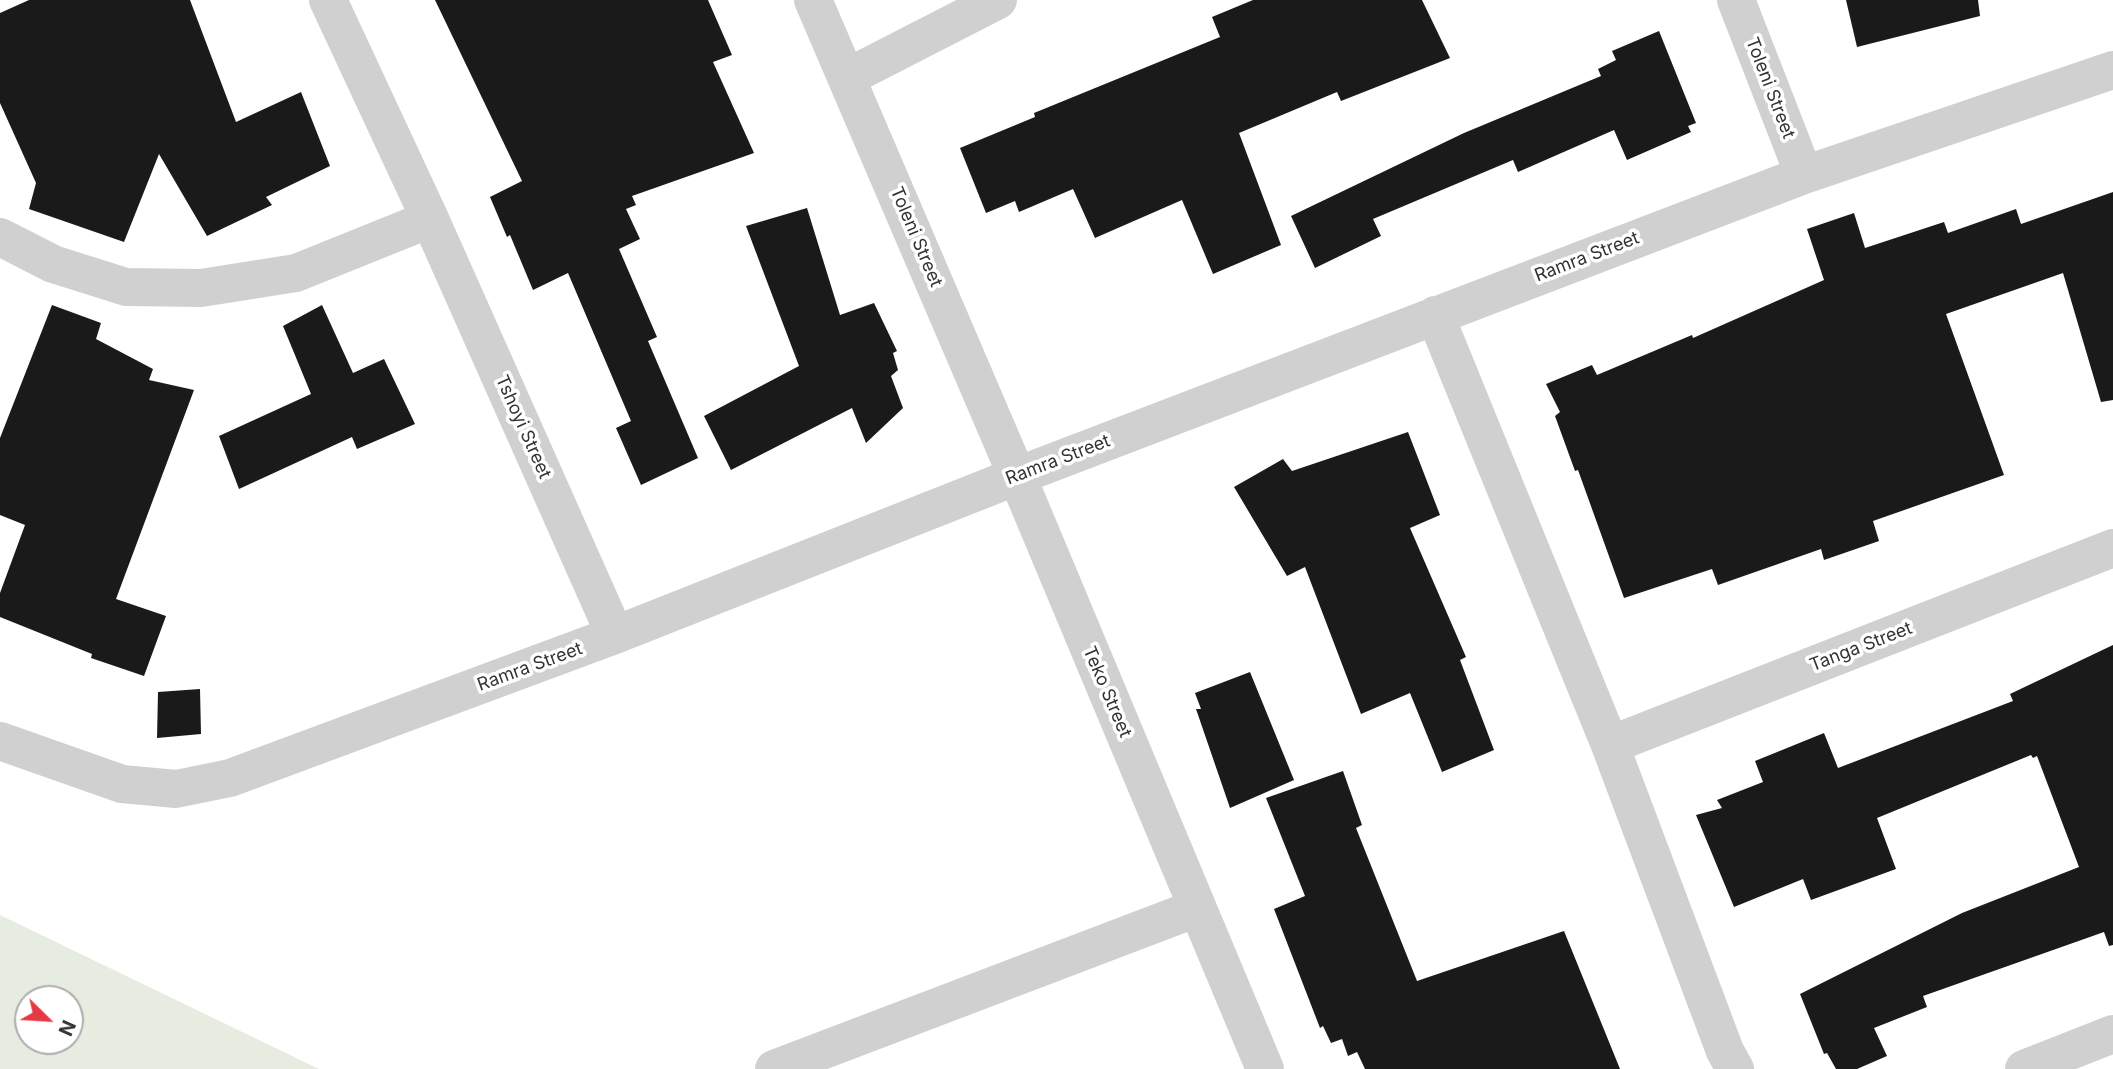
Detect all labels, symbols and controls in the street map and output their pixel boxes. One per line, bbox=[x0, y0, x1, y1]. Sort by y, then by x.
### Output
street label: Toleni Street bbox=[1741, 34, 1799, 142]
street label: Toleni Street bbox=[885, 184, 947, 290]
street label: Ramra Street bbox=[1532, 227, 1642, 287]
street label: Tshoyi Street bbox=[491, 372, 555, 482]
street label: Ramra Street bbox=[1003, 430, 1113, 490]
street label: Tanga Street bbox=[1807, 618, 1915, 676]
street label: Ramra Street bbox=[475, 638, 585, 696]
street label: Teko Street bbox=[1078, 643, 1136, 741]
north arrow bbox=[14, 985, 84, 1055]
text: N bbox=[53, 1017, 80, 1039]

